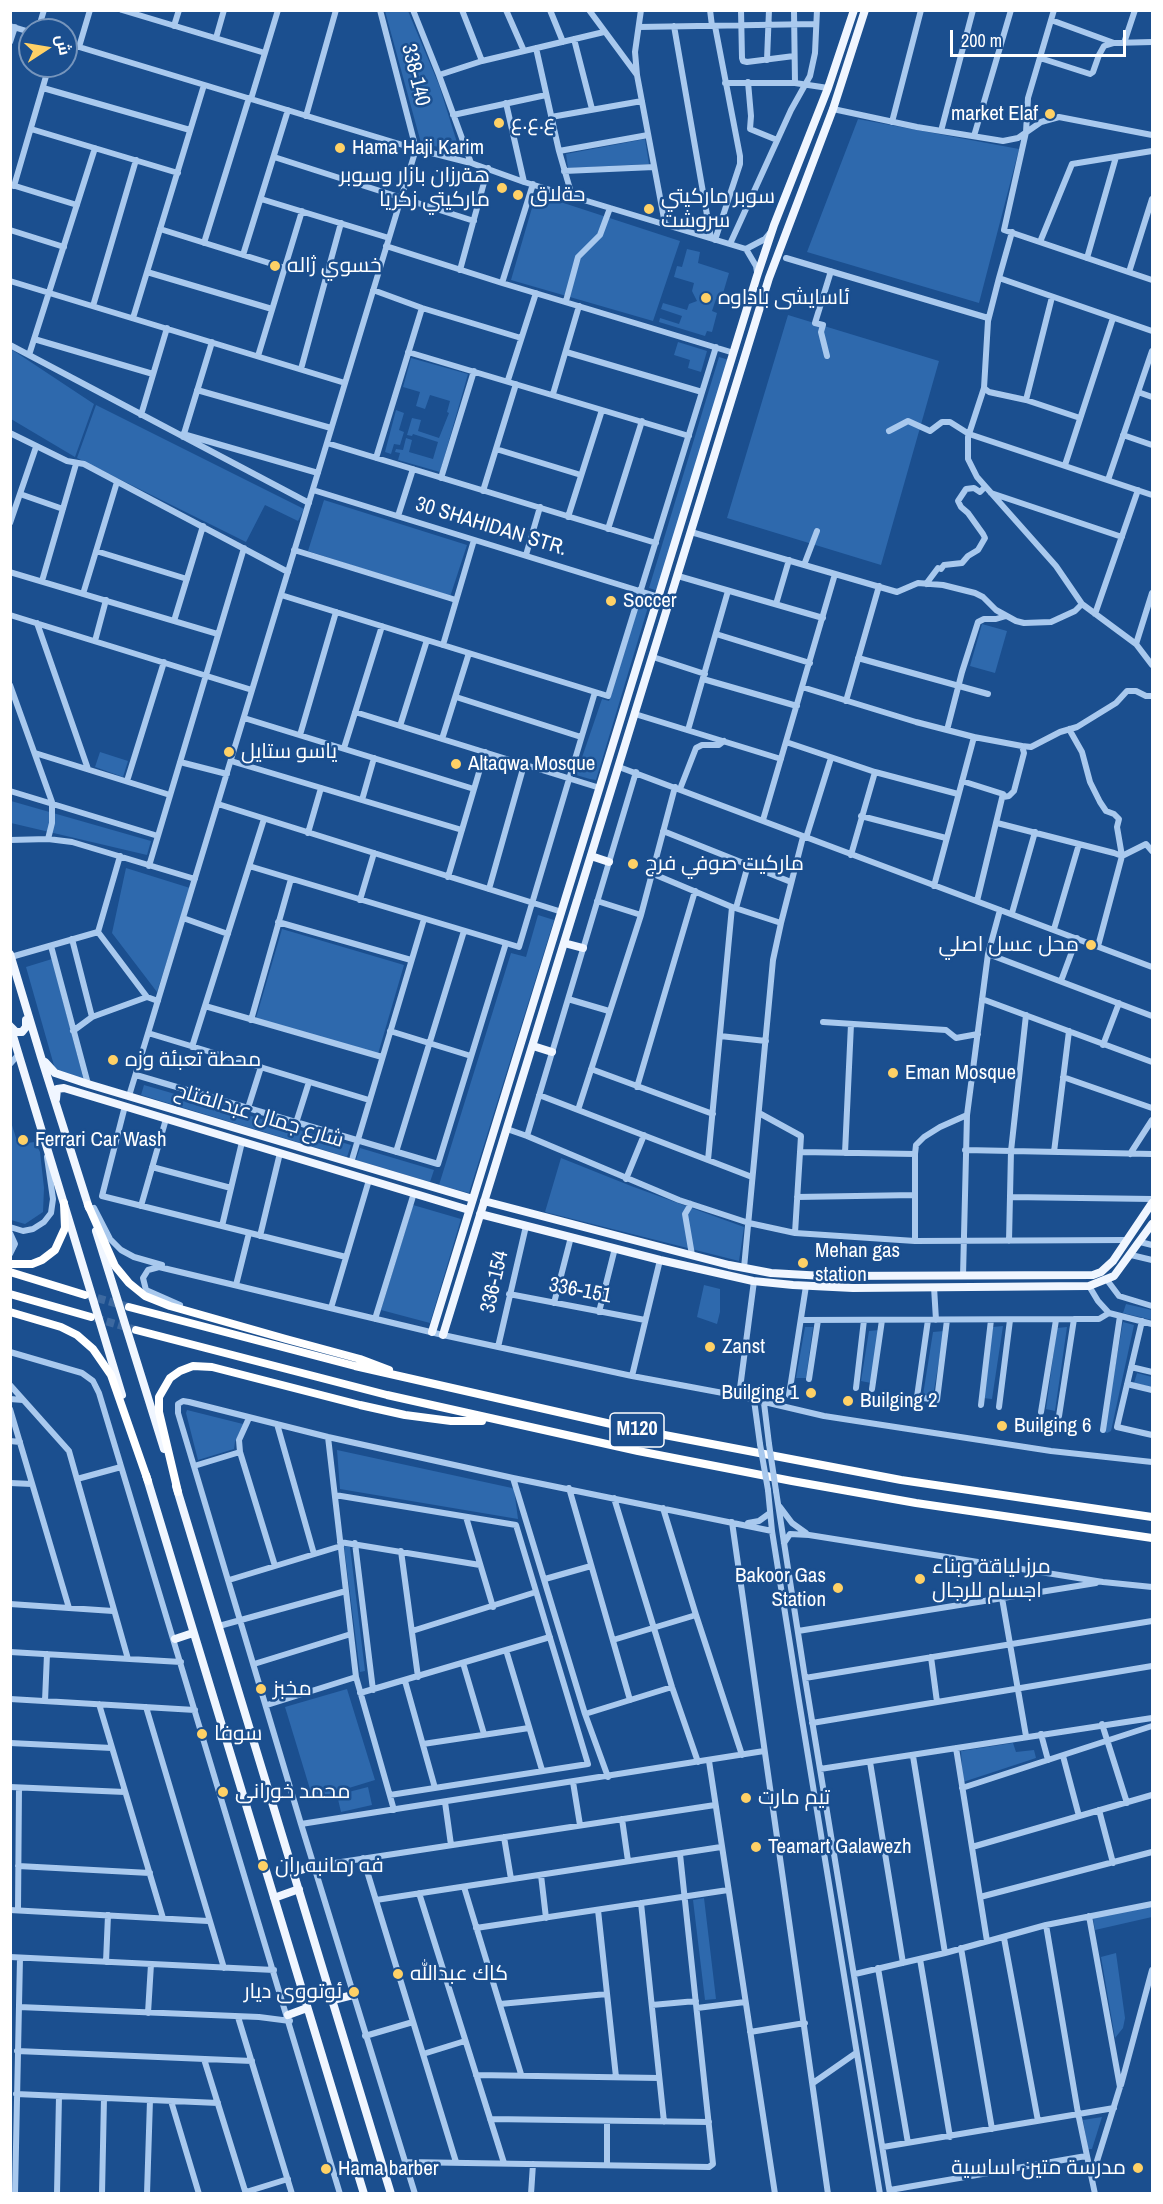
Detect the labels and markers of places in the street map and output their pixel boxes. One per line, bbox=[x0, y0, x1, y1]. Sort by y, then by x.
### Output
place label: market Elaf bbox=[951, 101, 1038, 127]
marker: market Elaf bbox=[1043, 107, 1057, 121]
place label: ع.ع.ع bbox=[511, 110, 555, 136]
marker: ع.ع.ع bbox=[492, 116, 506, 130]
place label: Hama Haji Karim bbox=[352, 135, 484, 161]
marker: Hama Haji Karim bbox=[333, 141, 347, 155]
place label: هةرزان بازار وسوبر ماركيتي زكريا bbox=[340, 163, 490, 213]
marker: هةرزان بازار وسوبر ماركيتي زكريا bbox=[495, 181, 509, 195]
place label: حةلاق bbox=[530, 182, 585, 208]
place label: سوبر ماركيتي سروشت bbox=[661, 184, 775, 234]
marker: حةلاق bbox=[511, 188, 525, 202]
marker: سوبر ماركيتي سروشت bbox=[642, 202, 656, 216]
place label: خسوي ژاله bbox=[287, 253, 382, 279]
marker: خسوي ژاله bbox=[268, 259, 282, 273]
place label: ئاسايشى باداوه bbox=[718, 285, 850, 311]
marker: ئاسايشى باداوه bbox=[699, 291, 713, 305]
place label: Soccer bbox=[623, 588, 677, 614]
marker: Soccer bbox=[604, 594, 618, 608]
place label: ياسو ستايل bbox=[241, 739, 337, 765]
marker: ياسو ستايل bbox=[222, 745, 236, 759]
place label: Altaqwa Mosque bbox=[468, 751, 595, 777]
marker: Altaqwa Mosque bbox=[449, 757, 463, 771]
place label: ماركيت صوفي فرج bbox=[645, 851, 804, 877]
marker: ماركيت صوفي فرج bbox=[626, 857, 640, 871]
place label: محل عسل اصلي bbox=[938, 932, 1079, 958]
marker: محل عسل اصلي bbox=[1084, 938, 1098, 952]
place label: محطة تعبئة وزه bbox=[125, 1047, 261, 1073]
marker: محطة تعبئة وزه bbox=[106, 1053, 120, 1067]
place label: Eman Mosque bbox=[905, 1060, 1016, 1086]
marker: Eman Mosque bbox=[886, 1066, 900, 1080]
place label: Ferrari Car Wash bbox=[35, 1127, 167, 1153]
marker: Ferrari Car Wash bbox=[16, 1133, 30, 1147]
place label: Mehan gas station bbox=[815, 1238, 900, 1288]
marker: Mehan gas station bbox=[796, 1256, 810, 1270]
place label: Zanst bbox=[722, 1334, 765, 1360]
marker: Zanst bbox=[703, 1340, 717, 1354]
place label: Builging 1 bbox=[721, 1380, 799, 1406]
marker: Builging 1 bbox=[804, 1386, 818, 1400]
place label: Builging 2 bbox=[860, 1388, 938, 1414]
marker: Builging 2 bbox=[841, 1394, 855, 1408]
place label: Builging 6 bbox=[1014, 1413, 1092, 1439]
marker: Builging 6 bbox=[995, 1419, 1009, 1433]
place label: مرز لياقة وبناء اجسام للرجال bbox=[932, 1554, 1051, 1604]
place label: Bakoor Gas Station bbox=[735, 1563, 826, 1613]
marker: مرز لياقة وبناء اجسام للرجال bbox=[913, 1572, 927, 1586]
marker: Bakoor Gas Station bbox=[831, 1581, 845, 1595]
place label: مخبز bbox=[273, 1676, 312, 1702]
marker: مخبز bbox=[254, 1682, 268, 1696]
place label: سوفا bbox=[214, 1721, 262, 1747]
marker: سوفا bbox=[195, 1727, 209, 1741]
place label: محمد خورانی bbox=[235, 1779, 350, 1805]
marker: محمد خورانی bbox=[216, 1785, 230, 1799]
place label: تيم مارت bbox=[758, 1785, 830, 1811]
marker: تيم مارت bbox=[739, 1791, 753, 1805]
place label: Teamart Galawezh bbox=[768, 1834, 912, 1860]
marker: Teamart Galawezh bbox=[749, 1840, 763, 1854]
place label: فه رمانبه ران bbox=[275, 1853, 384, 1879]
marker: فه رمانبه ران bbox=[256, 1859, 270, 1873]
place label: كاك عبدالله bbox=[410, 1961, 508, 1987]
marker: كاك عبدالله bbox=[391, 1967, 405, 1981]
place label: ئوتووی دیار bbox=[244, 1979, 342, 2005]
marker: ئوتووی دیار bbox=[347, 1985, 361, 1999]
place label: مدرسة متين اساسية bbox=[951, 2155, 1126, 2181]
place label: Hama barber bbox=[338, 2156, 438, 2182]
marker: مدرسة متين اساسية bbox=[1131, 2161, 1145, 2175]
marker: Hama barber bbox=[319, 2162, 333, 2176]

